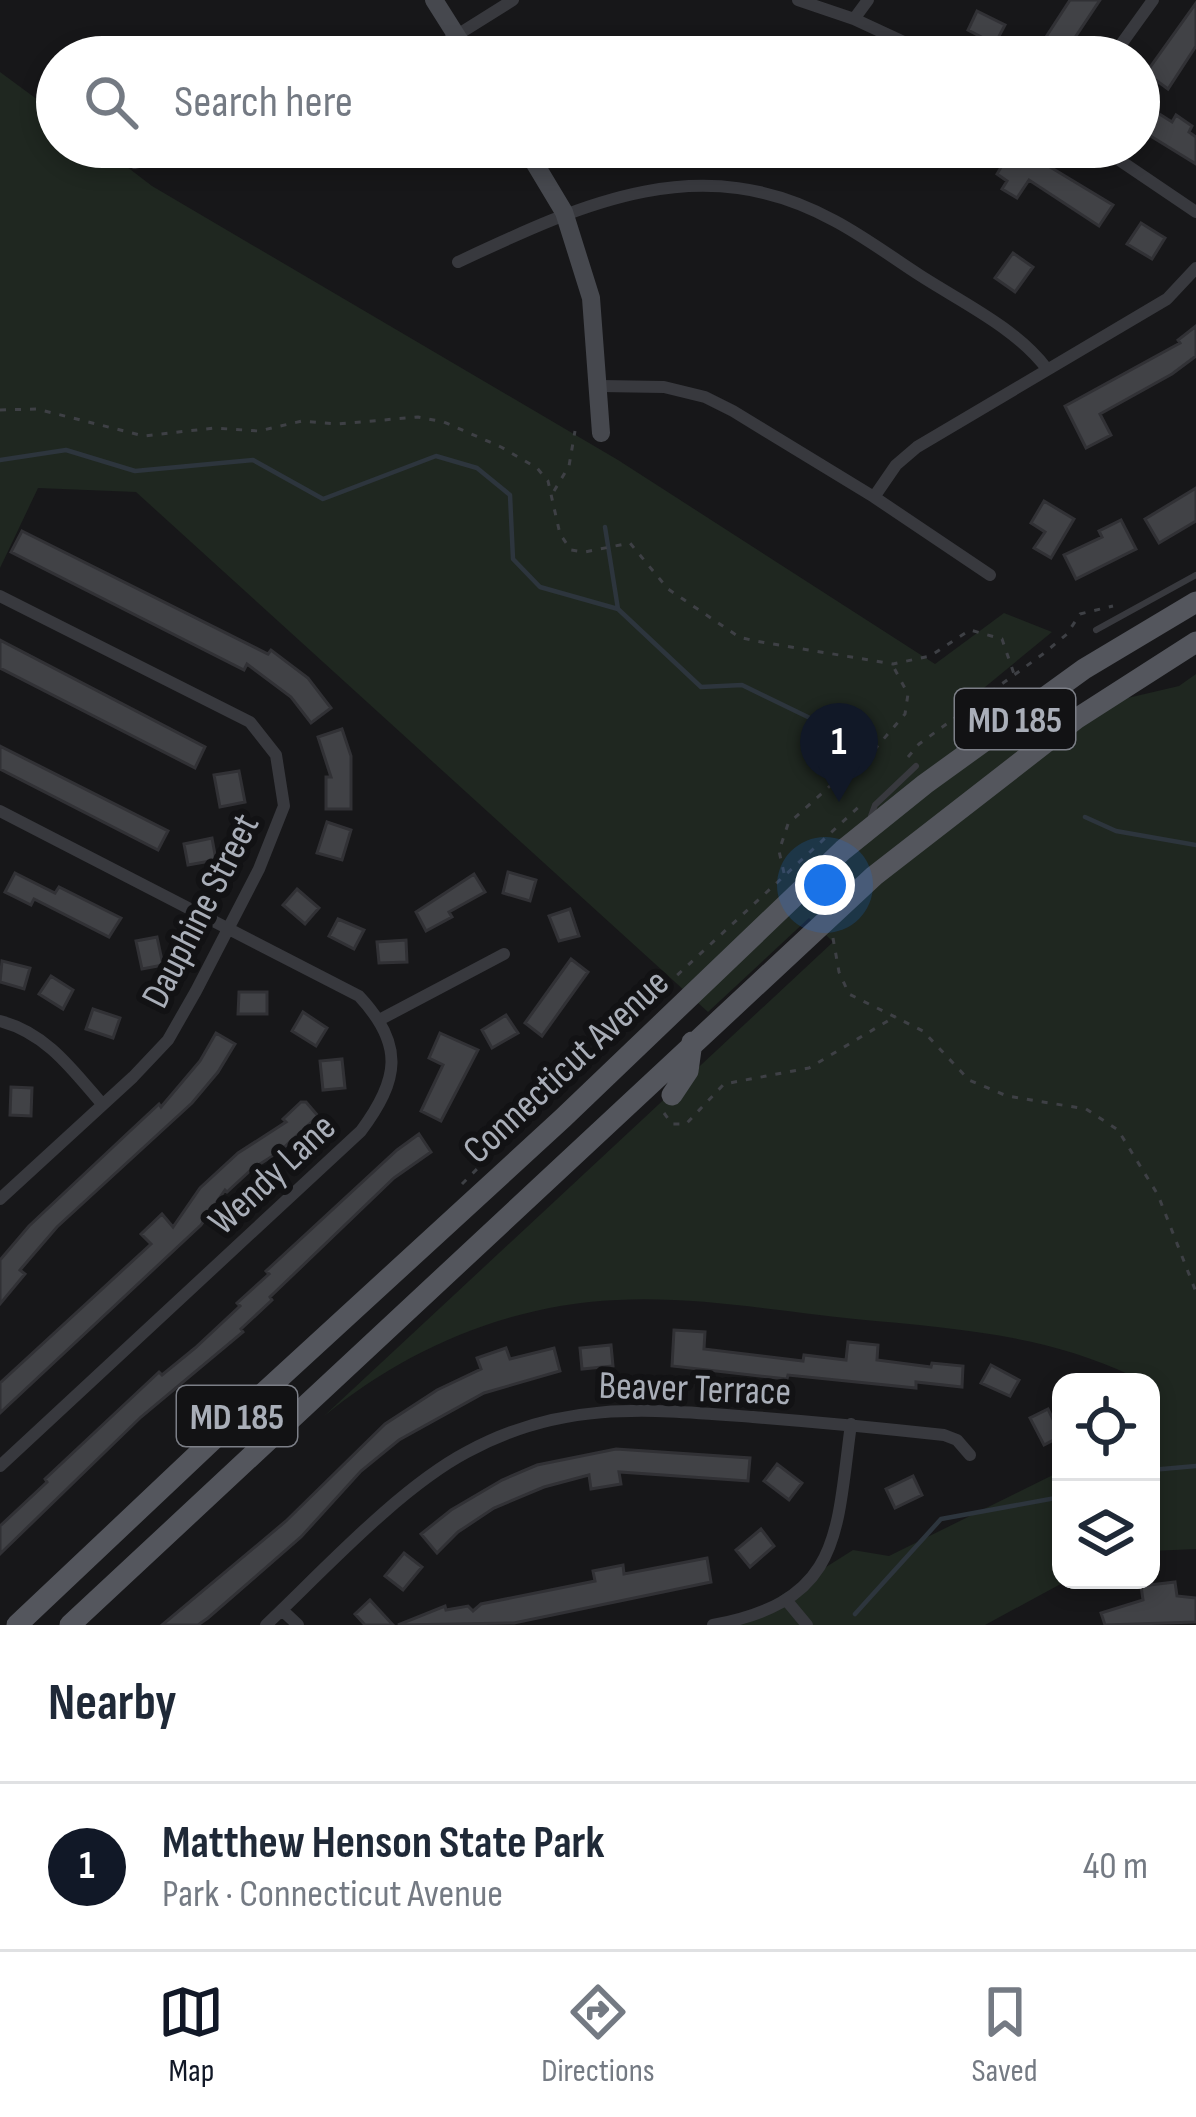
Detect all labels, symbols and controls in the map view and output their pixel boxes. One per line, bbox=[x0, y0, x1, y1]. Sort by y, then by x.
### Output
search box bbox=[36, 36, 1160, 168]
icon: search bbox=[78, 69, 144, 135]
text: Search here bbox=[174, 75, 353, 130]
road number: MD 185 bbox=[955, 689, 1075, 749]
pin: 1 bbox=[800, 703, 878, 802]
street label: Dauphine Street bbox=[132, 806, 270, 1016]
your location bbox=[795, 855, 855, 915]
street label: Connecticut Avenue bbox=[454, 960, 679, 1174]
street label: Wendy Lane bbox=[199, 1104, 346, 1245]
street label: Beaver Terrace bbox=[598, 1363, 792, 1416]
map controls bbox=[1052, 1373, 1160, 1589]
button: locate bbox=[1052, 1373, 1160, 1481]
road number: MD 185 bbox=[177, 1386, 297, 1446]
button: layers bbox=[1052, 1481, 1160, 1589]
text: Nearby bbox=[48, 1673, 177, 1734]
text: Matthew Henson State Park bbox=[162, 1816, 605, 1871]
text: 1 bbox=[79, 1843, 95, 1890]
text: 40 m bbox=[1083, 1843, 1148, 1890]
text: Park · Connecticut Avenue bbox=[162, 1871, 503, 1918]
tab: Map bbox=[158, 1979, 224, 2091]
tab: Directions bbox=[541, 1979, 655, 2091]
tab: Saved bbox=[971, 1979, 1038, 2091]

